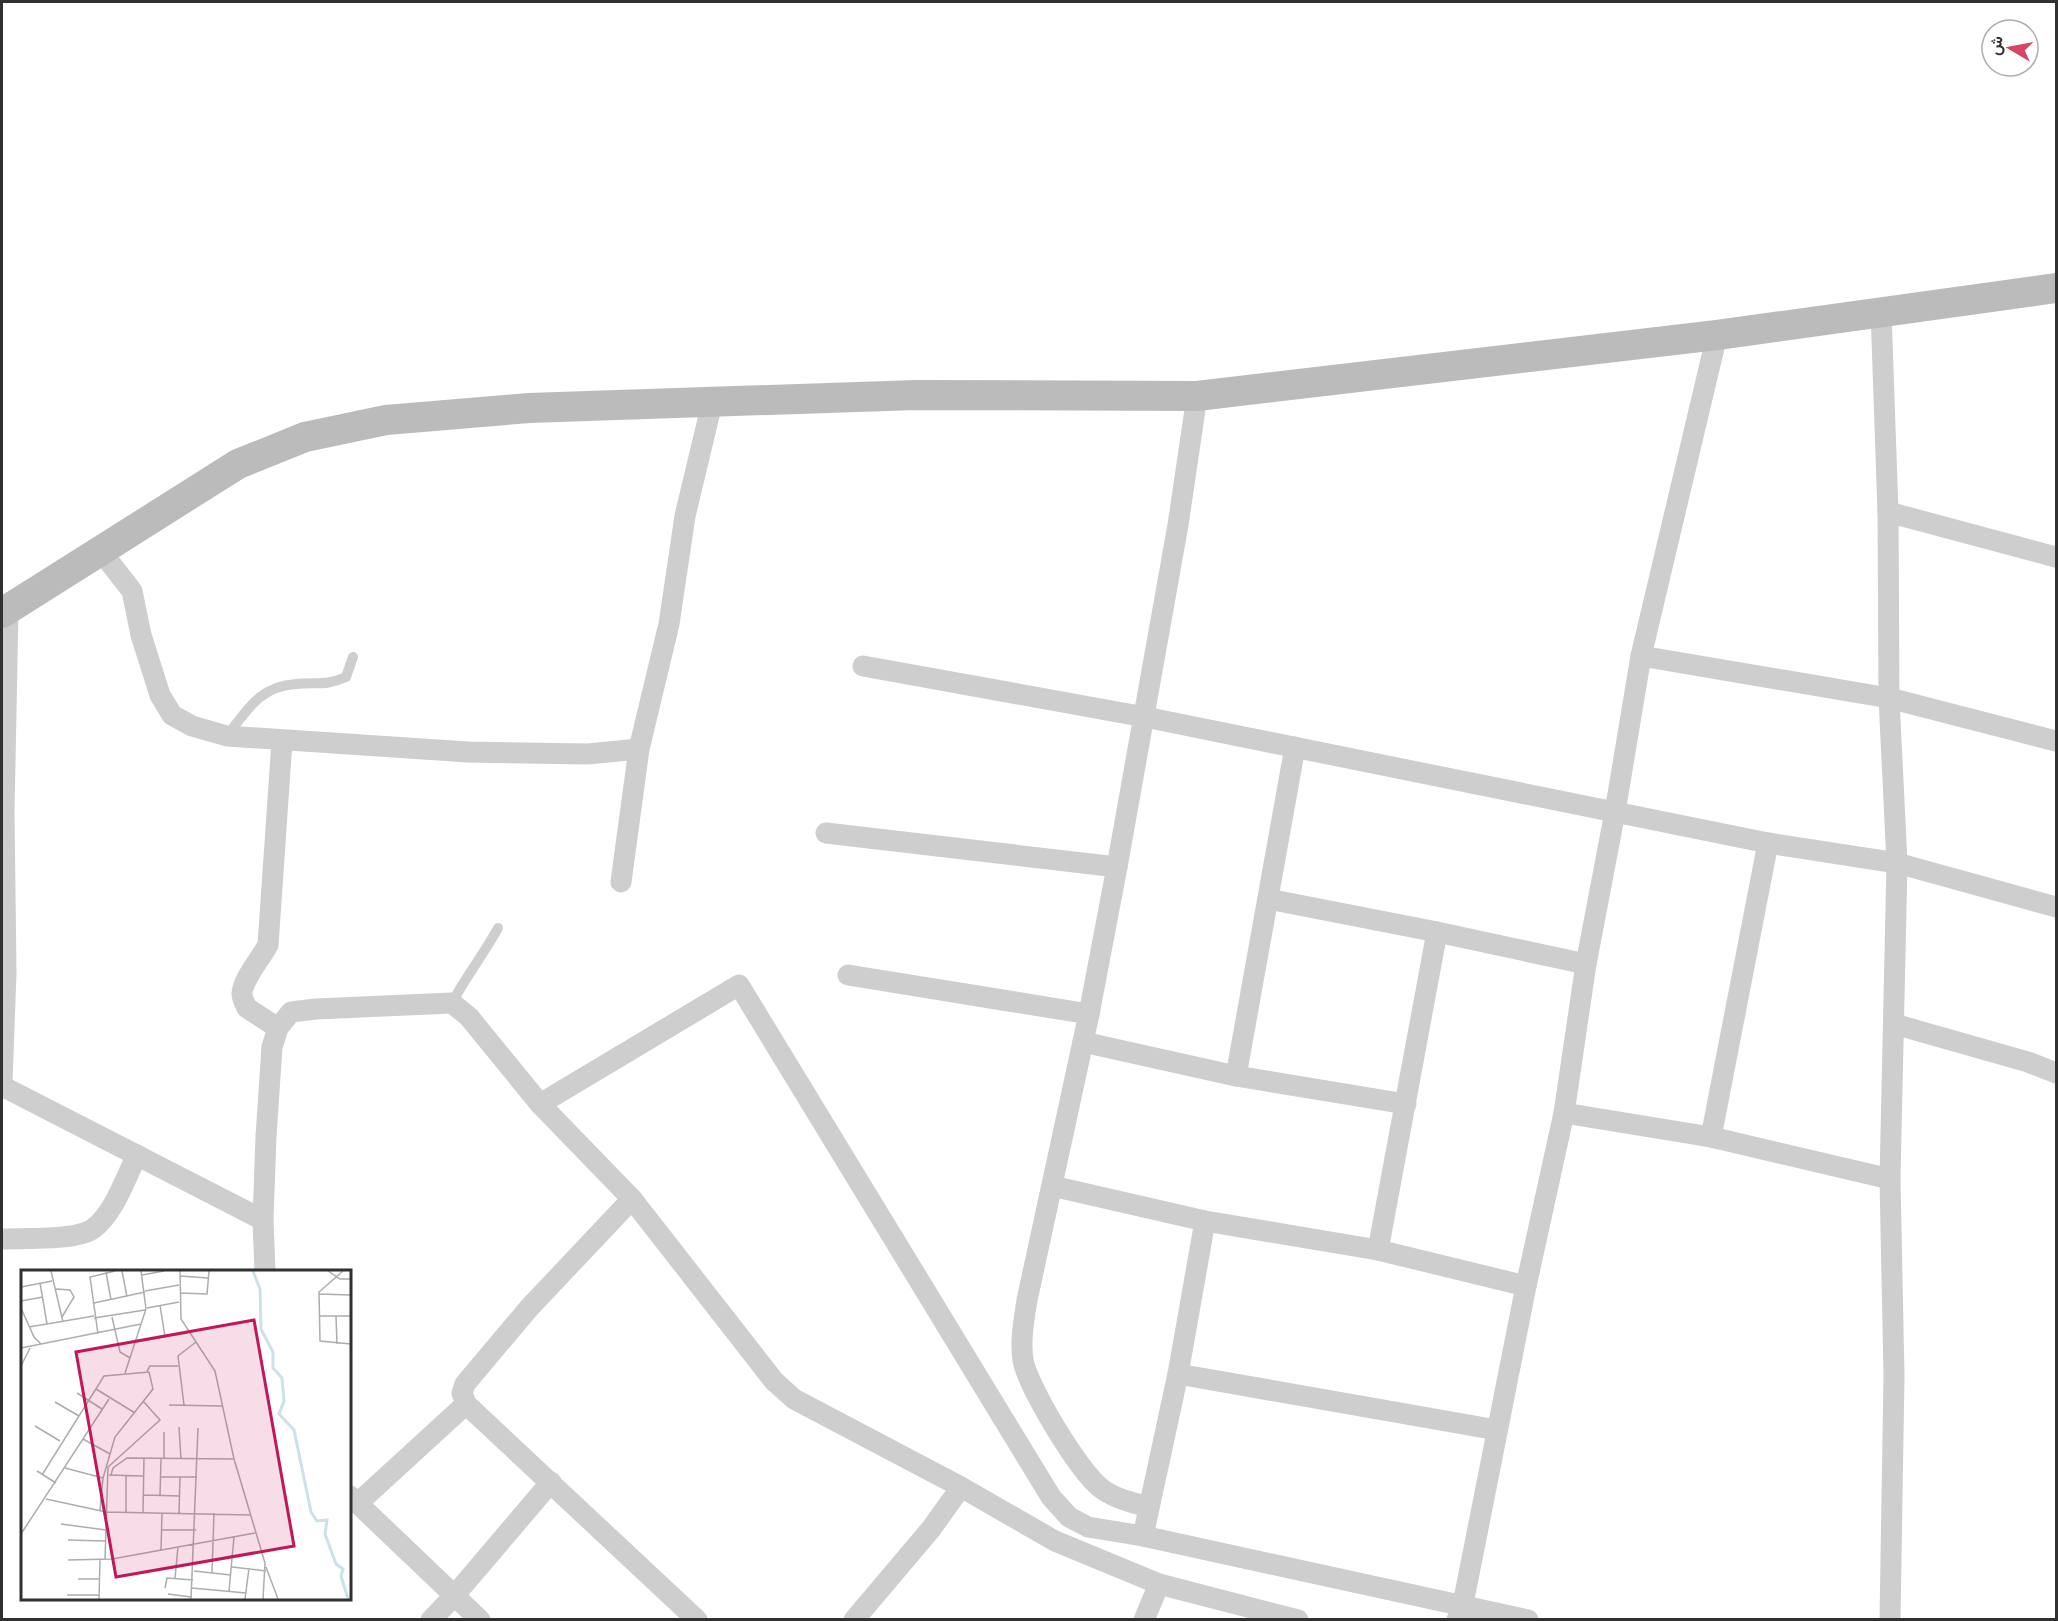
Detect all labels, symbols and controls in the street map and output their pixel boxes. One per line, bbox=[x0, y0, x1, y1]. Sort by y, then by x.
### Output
north arrow bbox=[1980, 18, 2040, 78]
text: ش bbox=[1983, 34, 2008, 57]
inset map bbox=[21, 1270, 351, 1600]

